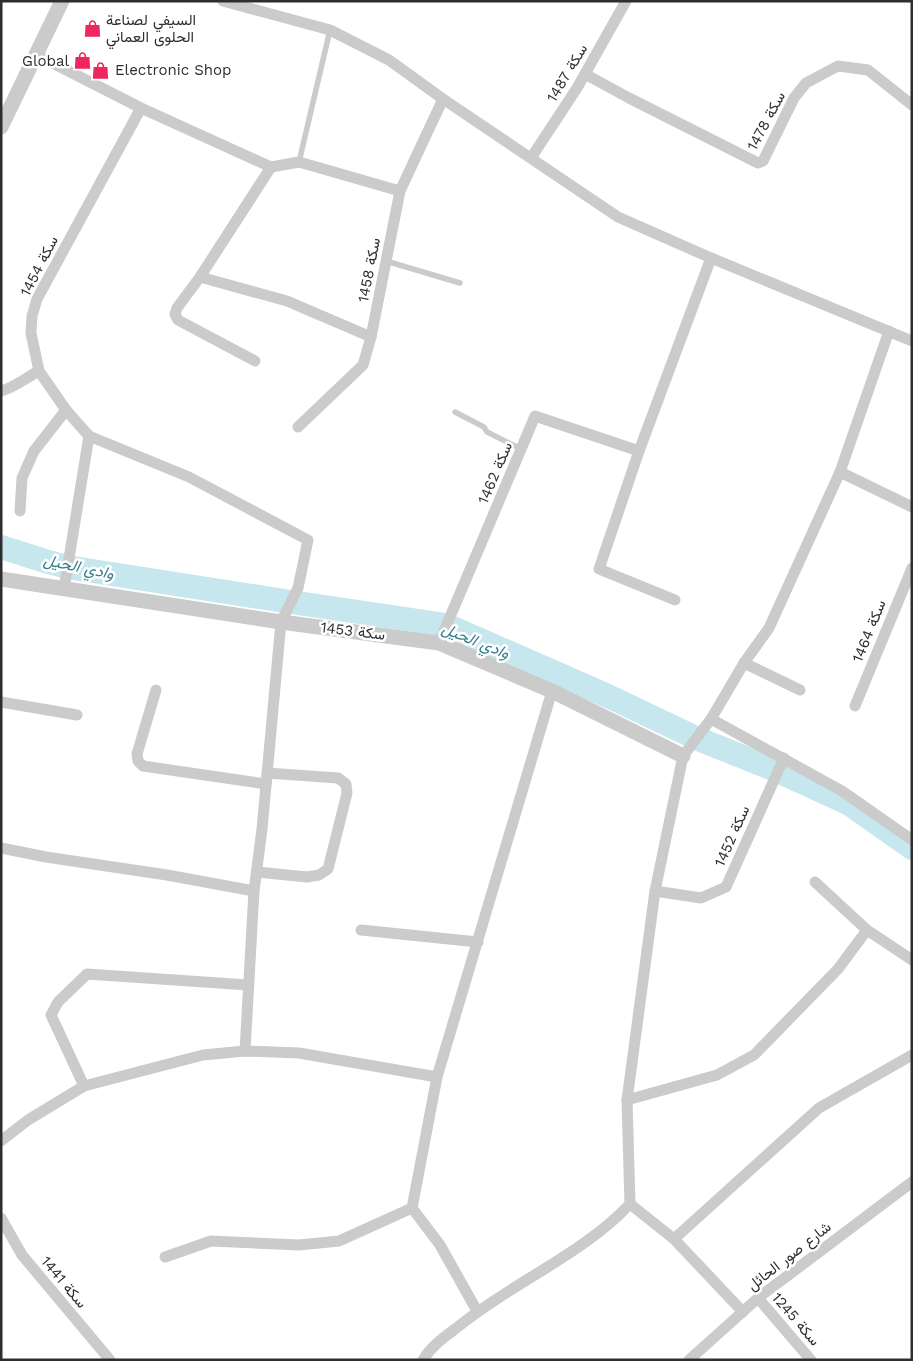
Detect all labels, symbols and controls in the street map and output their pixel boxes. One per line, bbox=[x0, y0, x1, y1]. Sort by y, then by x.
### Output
place label: السيفي لصناعة الحلوى العماني bbox=[106, 11, 196, 50]
shop icon: السيفي لصناعة الحلوى العماني bbox=[82, 19, 102, 39]
street label: سكة 1487 bbox=[543, 41, 591, 105]
shop icon: Global bbox=[73, 51, 93, 71]
place label: Global bbox=[22, 52, 69, 70]
shop icon: Electronic Shop bbox=[91, 60, 111, 80]
place label: Electronic Shop bbox=[115, 61, 231, 79]
street label: سكة 1478 bbox=[743, 88, 789, 153]
street label: سكة 1454 bbox=[16, 233, 62, 299]
street label: سكة 1458 bbox=[354, 236, 384, 304]
street label: سكة 1462 bbox=[474, 439, 516, 507]
water label: وادي الحيل bbox=[41, 550, 116, 587]
street label: سكة 1464 bbox=[848, 597, 890, 665]
street label: سكة 1453 bbox=[320, 618, 386, 644]
water label: وادي الحيل bbox=[438, 618, 512, 666]
street label: سكة 1452 bbox=[711, 803, 753, 869]
street label: شارع صور الحائل bbox=[744, 1218, 836, 1296]
street label: سكة 1441 bbox=[37, 1252, 91, 1312]
street label: سكة 1245 bbox=[768, 1289, 824, 1349]

